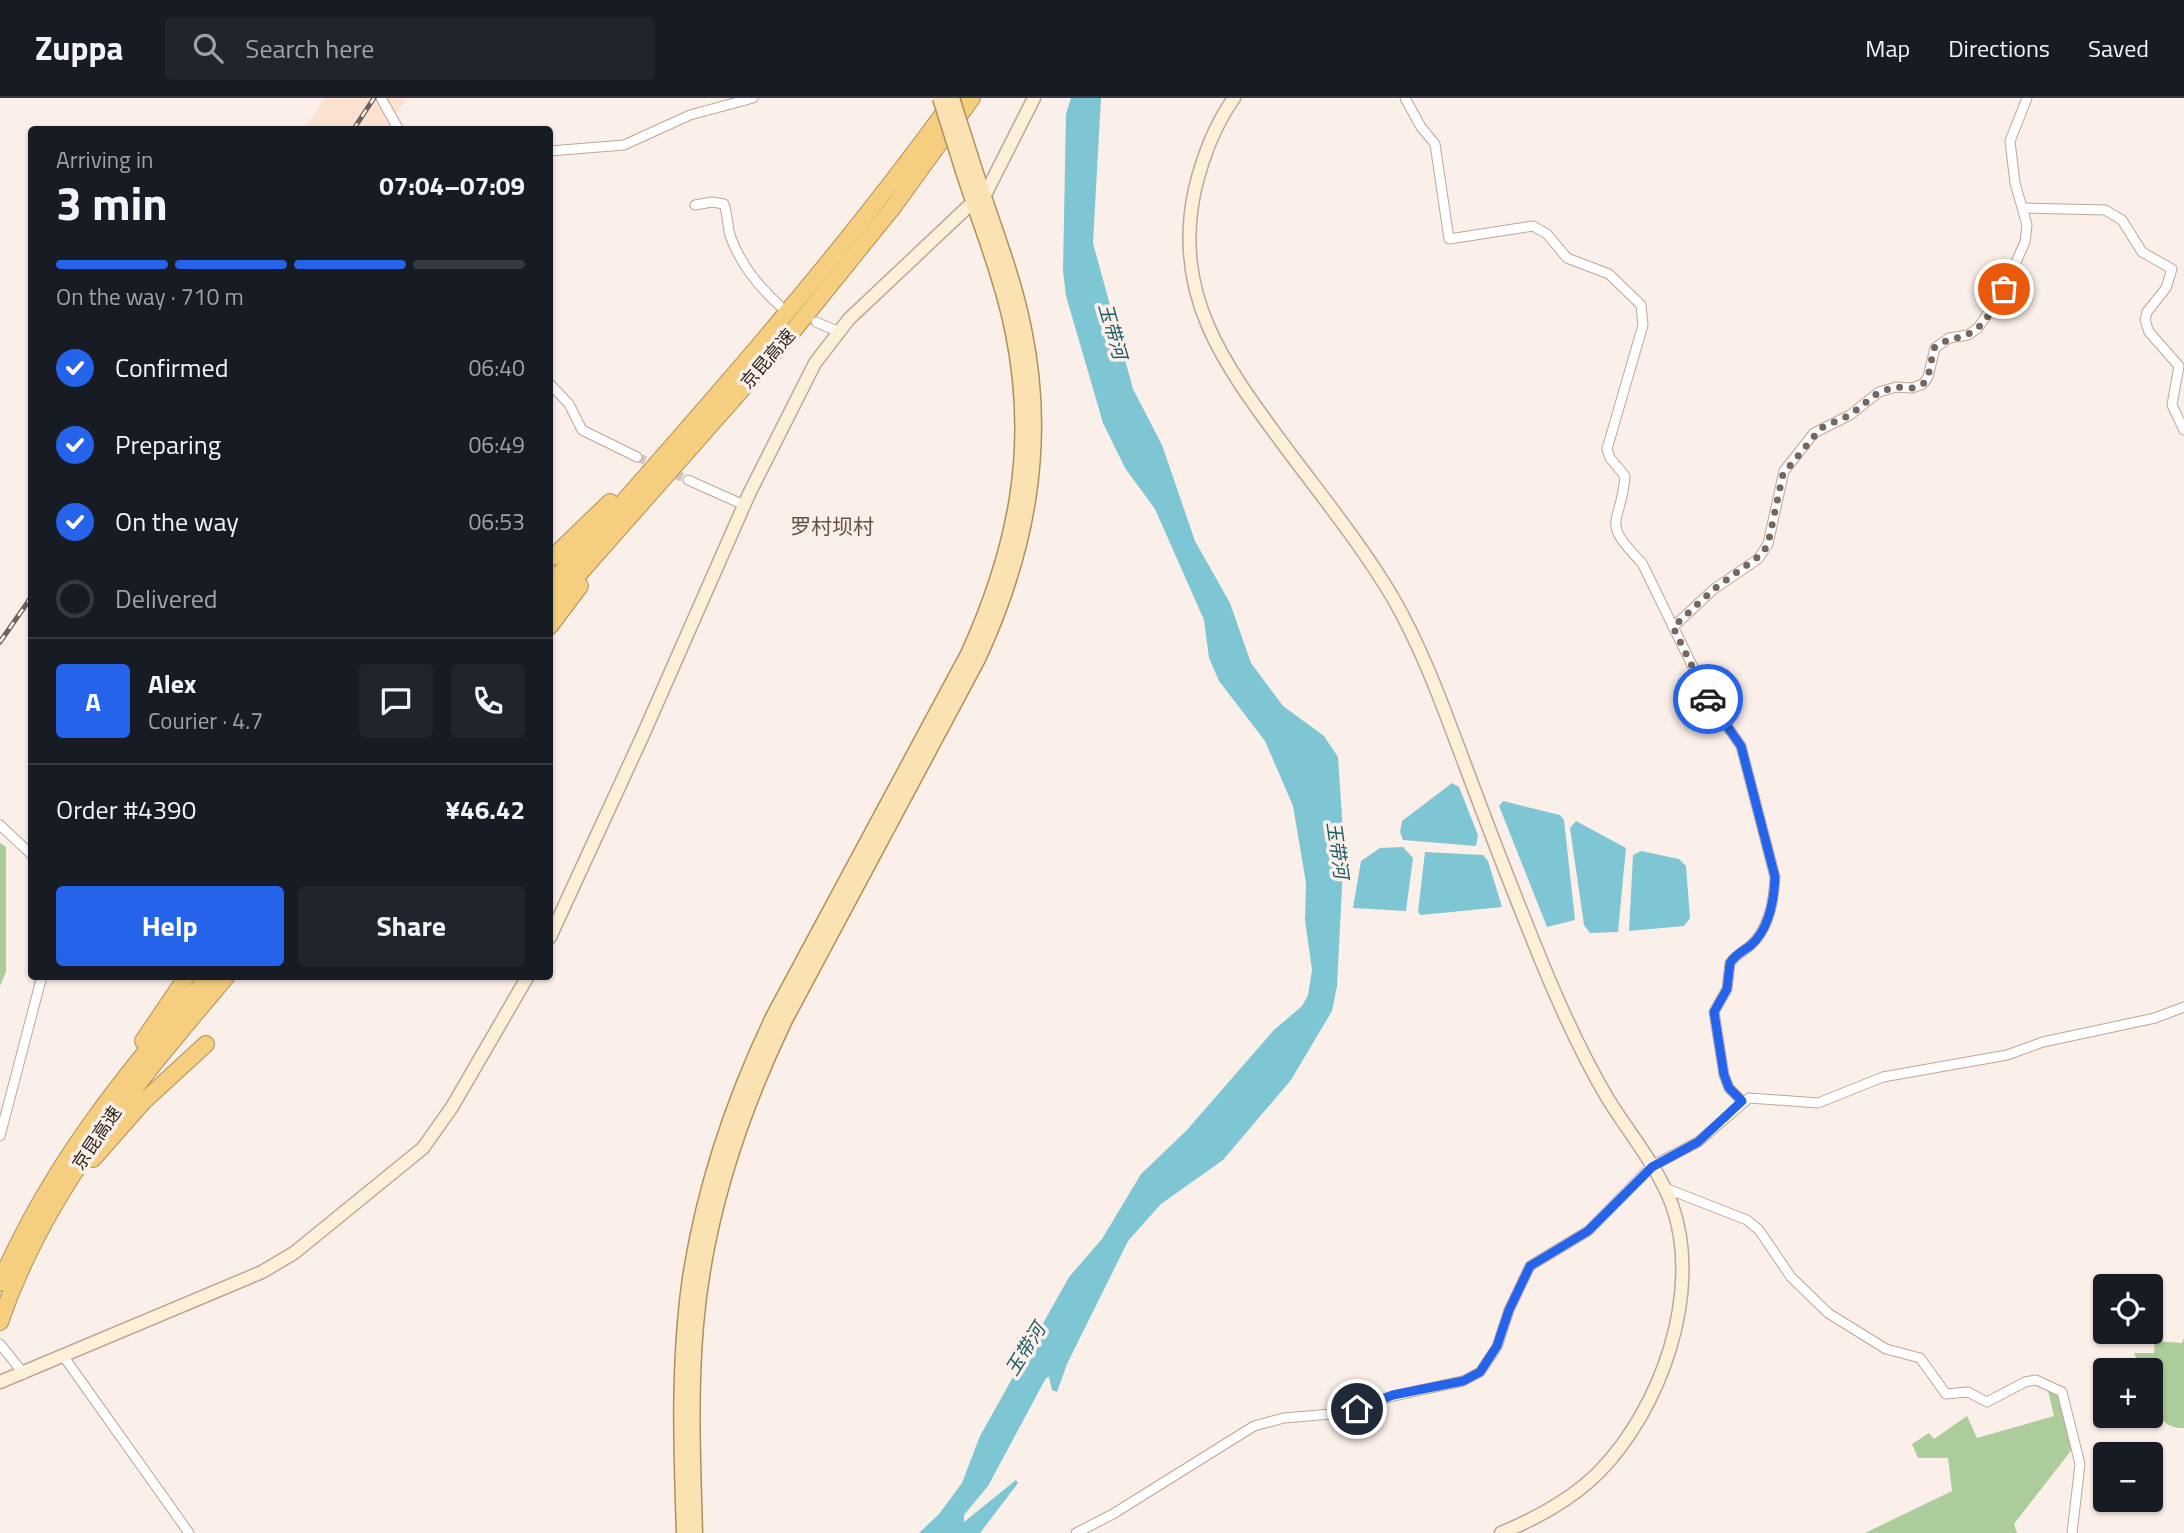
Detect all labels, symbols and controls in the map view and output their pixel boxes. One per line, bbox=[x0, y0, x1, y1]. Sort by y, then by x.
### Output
search box bbox=[165, 17, 655, 80]
text: Zuppa bbox=[35, 23, 123, 73]
icon: search bbox=[189, 29, 227, 67]
text: Search here bbox=[245, 29, 374, 68]
text: Map bbox=[1865, 30, 1910, 66]
text: Directions bbox=[1948, 30, 2050, 66]
text: Saved bbox=[2088, 30, 2149, 66]
text: Arriving in bbox=[56, 142, 153, 177]
text: 07:04–07:09 bbox=[379, 166, 525, 205]
text: 3 min bbox=[56, 168, 168, 238]
pin bbox=[1974, 259, 2034, 319]
icon: bag bbox=[1985, 270, 2023, 308]
text: On the way · 710 m bbox=[56, 279, 244, 314]
water label: 玉带河 bbox=[1092, 299, 1136, 366]
street label: 京昆高速 bbox=[734, 323, 801, 395]
text: Confirmed bbox=[115, 348, 229, 387]
icon: check bbox=[56, 349, 94, 387]
text: 06:40 bbox=[468, 350, 525, 385]
text: Preparing bbox=[115, 425, 221, 464]
icon: check bbox=[56, 426, 94, 464]
text: 06:49 bbox=[468, 427, 525, 462]
text: On the way bbox=[115, 502, 239, 541]
icon: check bbox=[56, 503, 94, 541]
text: 06:53 bbox=[468, 504, 525, 539]
district label: 罗村坝村 bbox=[790, 510, 874, 542]
text: Delivered bbox=[115, 579, 218, 618]
text: Alex bbox=[148, 664, 196, 703]
button: chat bbox=[359, 664, 433, 738]
button: phone bbox=[451, 664, 525, 738]
courier bbox=[1673, 664, 1743, 734]
icon: car bbox=[1689, 680, 1727, 718]
text: A bbox=[85, 682, 101, 721]
text: Courier · 4.7 bbox=[148, 703, 263, 738]
text: Order #4390 bbox=[56, 790, 196, 829]
text: ¥46.42 bbox=[446, 790, 525, 829]
water label: 玉带河 bbox=[1320, 820, 1357, 884]
button: Help bbox=[56, 886, 284, 966]
button: Share bbox=[298, 886, 525, 966]
street label: 京昆高速 bbox=[65, 1100, 128, 1175]
map controls bbox=[2093, 1274, 2163, 1512]
button: locate bbox=[2093, 1274, 2163, 1344]
water label: 玉带河 bbox=[997, 1313, 1054, 1381]
button: + bbox=[2093, 1358, 2163, 1428]
pin bbox=[1327, 1379, 1387, 1439]
icon: home bbox=[1338, 1390, 1376, 1428]
button: − bbox=[2093, 1442, 2163, 1512]

